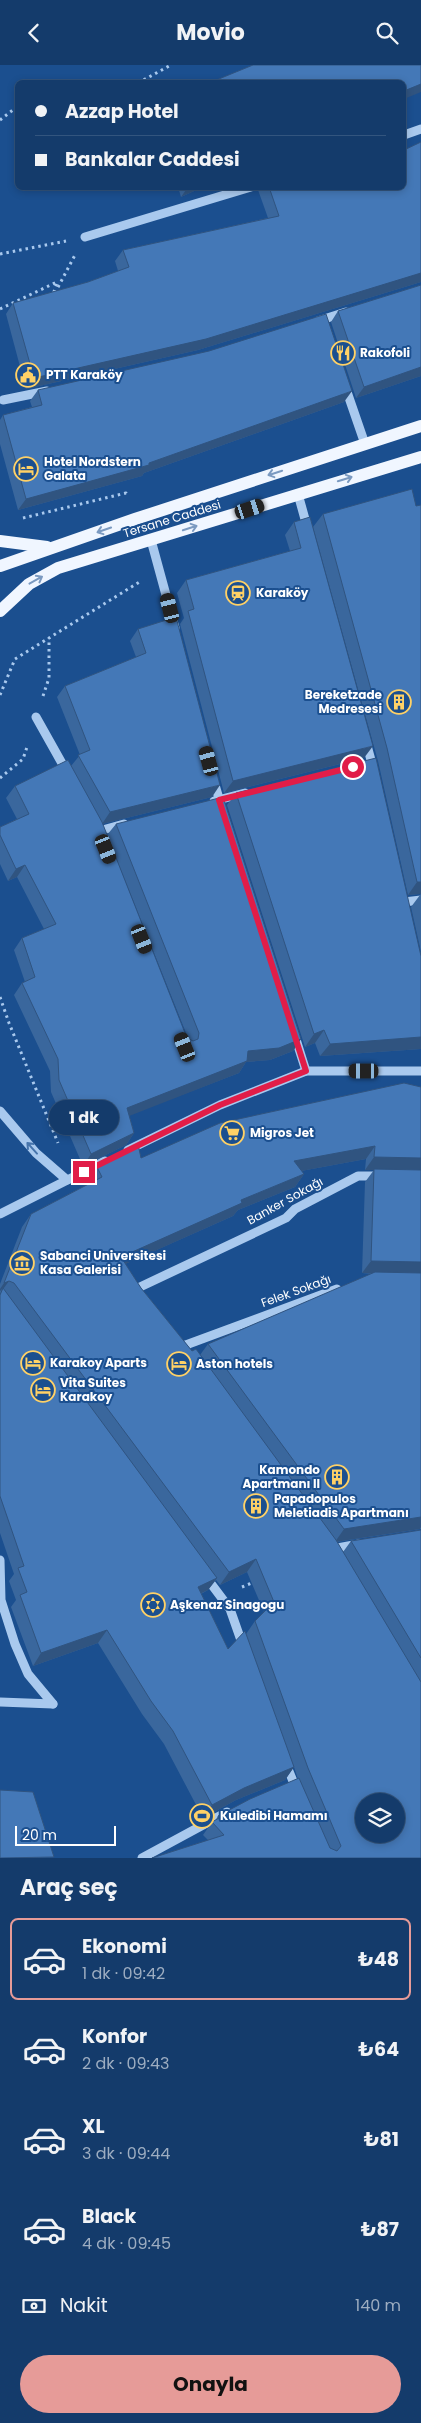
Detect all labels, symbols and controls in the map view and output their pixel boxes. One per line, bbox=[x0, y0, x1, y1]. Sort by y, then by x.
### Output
text: Movio bbox=[176, 17, 245, 48]
icon: back bbox=[20, 19, 48, 47]
icon: search bbox=[373, 19, 401, 47]
text: Azzap Hotel bbox=[65, 98, 179, 125]
text: Bankalar Caddesi bbox=[65, 146, 240, 173]
restaurant icon: Rakofoli bbox=[330, 340, 356, 366]
place label: Rakofoli bbox=[360, 344, 410, 361]
public building icon: PTT Karaköy bbox=[15, 362, 41, 388]
place label: PTT Karaköy bbox=[46, 366, 123, 383]
place label: Hotel Nordstern Galata bbox=[44, 453, 141, 484]
hotel icon: Hotel Nordstern Galata bbox=[13, 456, 39, 482]
one-way arrow bbox=[267, 469, 283, 479]
one-way arrow bbox=[337, 474, 353, 484]
street label: Tersane Caddesi bbox=[121, 496, 223, 541]
car bbox=[233, 497, 266, 521]
one-way arrow bbox=[182, 523, 197, 532]
one-way arrow bbox=[96, 526, 112, 535]
one-way arrow bbox=[29, 574, 43, 584]
station icon: Karaköy bbox=[225, 580, 251, 606]
place label: Karaköy bbox=[256, 584, 309, 601]
car bbox=[159, 592, 180, 624]
place label: Bereketzade Medresesi bbox=[305, 686, 383, 717]
building icon: Bereketzade Medresesi bbox=[386, 689, 412, 715]
car bbox=[197, 745, 220, 777]
route start bbox=[342, 756, 364, 778]
car bbox=[93, 832, 118, 866]
car bbox=[129, 922, 154, 956]
car bbox=[172, 1030, 197, 1064]
car bbox=[349, 1064, 379, 1079]
callout: 1 dk bbox=[49, 1099, 119, 1135]
text: 1 dk bbox=[69, 1106, 99, 1129]
supermarket icon: Migros Jet bbox=[219, 1120, 245, 1146]
place label: Migros Jet bbox=[250, 1124, 314, 1141]
one-way arrow bbox=[26, 1141, 37, 1154]
route end bbox=[73, 1161, 95, 1183]
street label: Banker Sokağı bbox=[244, 1173, 326, 1228]
place label: Sabanci Universitesi Kasa Galerisi bbox=[40, 1247, 166, 1278]
museum icon: Sabanci Universitesi Kasa Galerisi bbox=[9, 1250, 35, 1276]
street label: Felek Sokağı bbox=[258, 1270, 333, 1311]
hotel icon: Karakoy Aparts bbox=[20, 1350, 46, 1376]
hotel icon: Aston hotels bbox=[166, 1351, 192, 1377]
place label: Karakoy Aparts bbox=[50, 1354, 147, 1371]
place label: Aston hotels bbox=[196, 1355, 273, 1372]
place label: Vita Suites Karakoy bbox=[60, 1374, 126, 1405]
hotel icon: Vita Suites Karakoy bbox=[30, 1377, 56, 1403]
place label: Kamondo Apartmanı II bbox=[242, 1461, 320, 1492]
building icon: Kamondo Apartmanı II bbox=[324, 1464, 350, 1490]
place label: Papadopulos Meletiadis Apartmanı bbox=[274, 1490, 409, 1521]
building icon: Papadopulos Meletiadis Apartmanı bbox=[243, 1493, 269, 1519]
synagogue icon: Aşkenaz Sinagogu bbox=[140, 1592, 166, 1618]
place label: Aşkenaz Sinagogu bbox=[170, 1596, 284, 1613]
map controls bbox=[355, 1793, 405, 1843]
button: layers bbox=[355, 1793, 405, 1843]
sports icon: Kuledibi Hamamı bbox=[189, 1803, 215, 1829]
place label: Kuledibi Hamamı bbox=[220, 1807, 328, 1824]
scale bar bbox=[15, 1823, 116, 1846]
text: 20 m bbox=[22, 1825, 57, 1845]
text: Araç seç bbox=[20, 1872, 118, 1903]
text: Ekonomi bbox=[82, 1933, 167, 1960]
icon: car bbox=[22, 1937, 67, 1982]
text: ₺48 bbox=[358, 1946, 399, 1973]
text: 1 dk · 09:42 bbox=[82, 1962, 165, 1985]
text: Konfor bbox=[82, 2023, 147, 2050]
icon: car bbox=[22, 2027, 67, 2072]
text: ₺64 bbox=[358, 2036, 399, 2063]
text: 2 dk · 09:43 bbox=[82, 2052, 170, 2075]
text: XL bbox=[82, 2113, 105, 2140]
icon: car bbox=[22, 2117, 67, 2162]
text: ₺81 bbox=[364, 2126, 399, 2153]
text: 3 dk · 09:44 bbox=[82, 2142, 170, 2165]
text: Black bbox=[82, 2203, 136, 2230]
icon: car bbox=[22, 2207, 67, 2252]
text: ₺87 bbox=[361, 2216, 399, 2243]
text: 4 dk · 09:45 bbox=[82, 2232, 171, 2255]
icon: cash bbox=[20, 2292, 48, 2320]
text: Nakit bbox=[60, 2292, 108, 2319]
text: 140 m bbox=[355, 2294, 401, 2317]
button: Onayla bbox=[20, 2355, 401, 2413]

